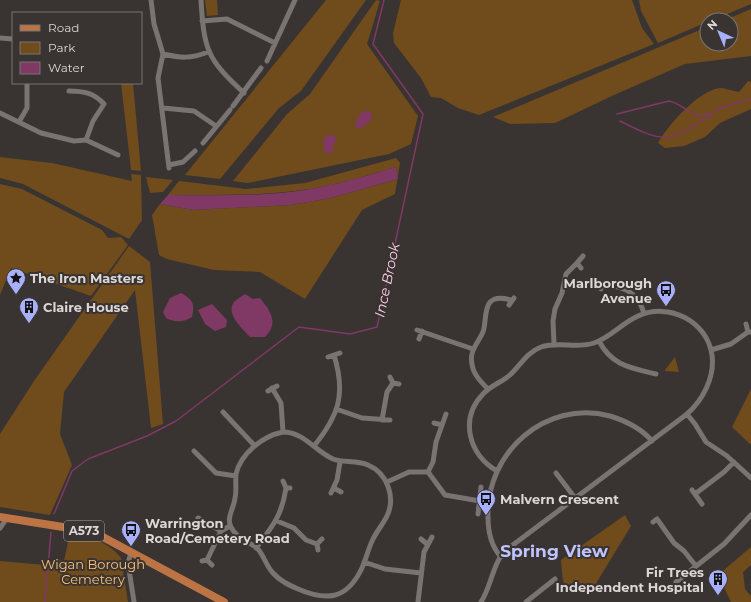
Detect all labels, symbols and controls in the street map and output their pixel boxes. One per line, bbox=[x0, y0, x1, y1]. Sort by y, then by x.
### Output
legend bbox=[12, 12, 142, 84]
north arrow bbox=[699, 12, 739, 52]
text: N bbox=[704, 17, 720, 33]
text: Road bbox=[48, 20, 79, 35]
text: Park bbox=[48, 40, 76, 55]
text: Water bbox=[48, 60, 85, 75]
water label: Ince Brook bbox=[370, 241, 404, 319]
place icon: The Iron Masters bbox=[5, 267, 27, 295]
place label: The Iron Masters bbox=[30, 270, 143, 286]
place label: Marlborough Avenue bbox=[564, 275, 652, 306]
bus stop icon: Marlborough Avenue bbox=[655, 279, 677, 307]
building icon: Claire House bbox=[18, 296, 40, 324]
place label: Claire House bbox=[43, 299, 129, 315]
bus stop icon: Malvern Crescent bbox=[475, 488, 497, 516]
place label: Malvern Crescent bbox=[500, 491, 619, 507]
place label: Warrington Road/Cemetery Road bbox=[145, 515, 290, 546]
bus stop icon: Warrington Road/Cemetery Road bbox=[120, 519, 142, 547]
road number: A573 bbox=[64, 521, 104, 541]
district label: Spring View bbox=[500, 541, 608, 561]
park label: Wigan Borough Cemetery bbox=[41, 556, 145, 587]
place label: Fir Trees Independent Hospital bbox=[556, 564, 704, 595]
building icon: Fir Trees Independent Hospital bbox=[707, 568, 729, 596]

